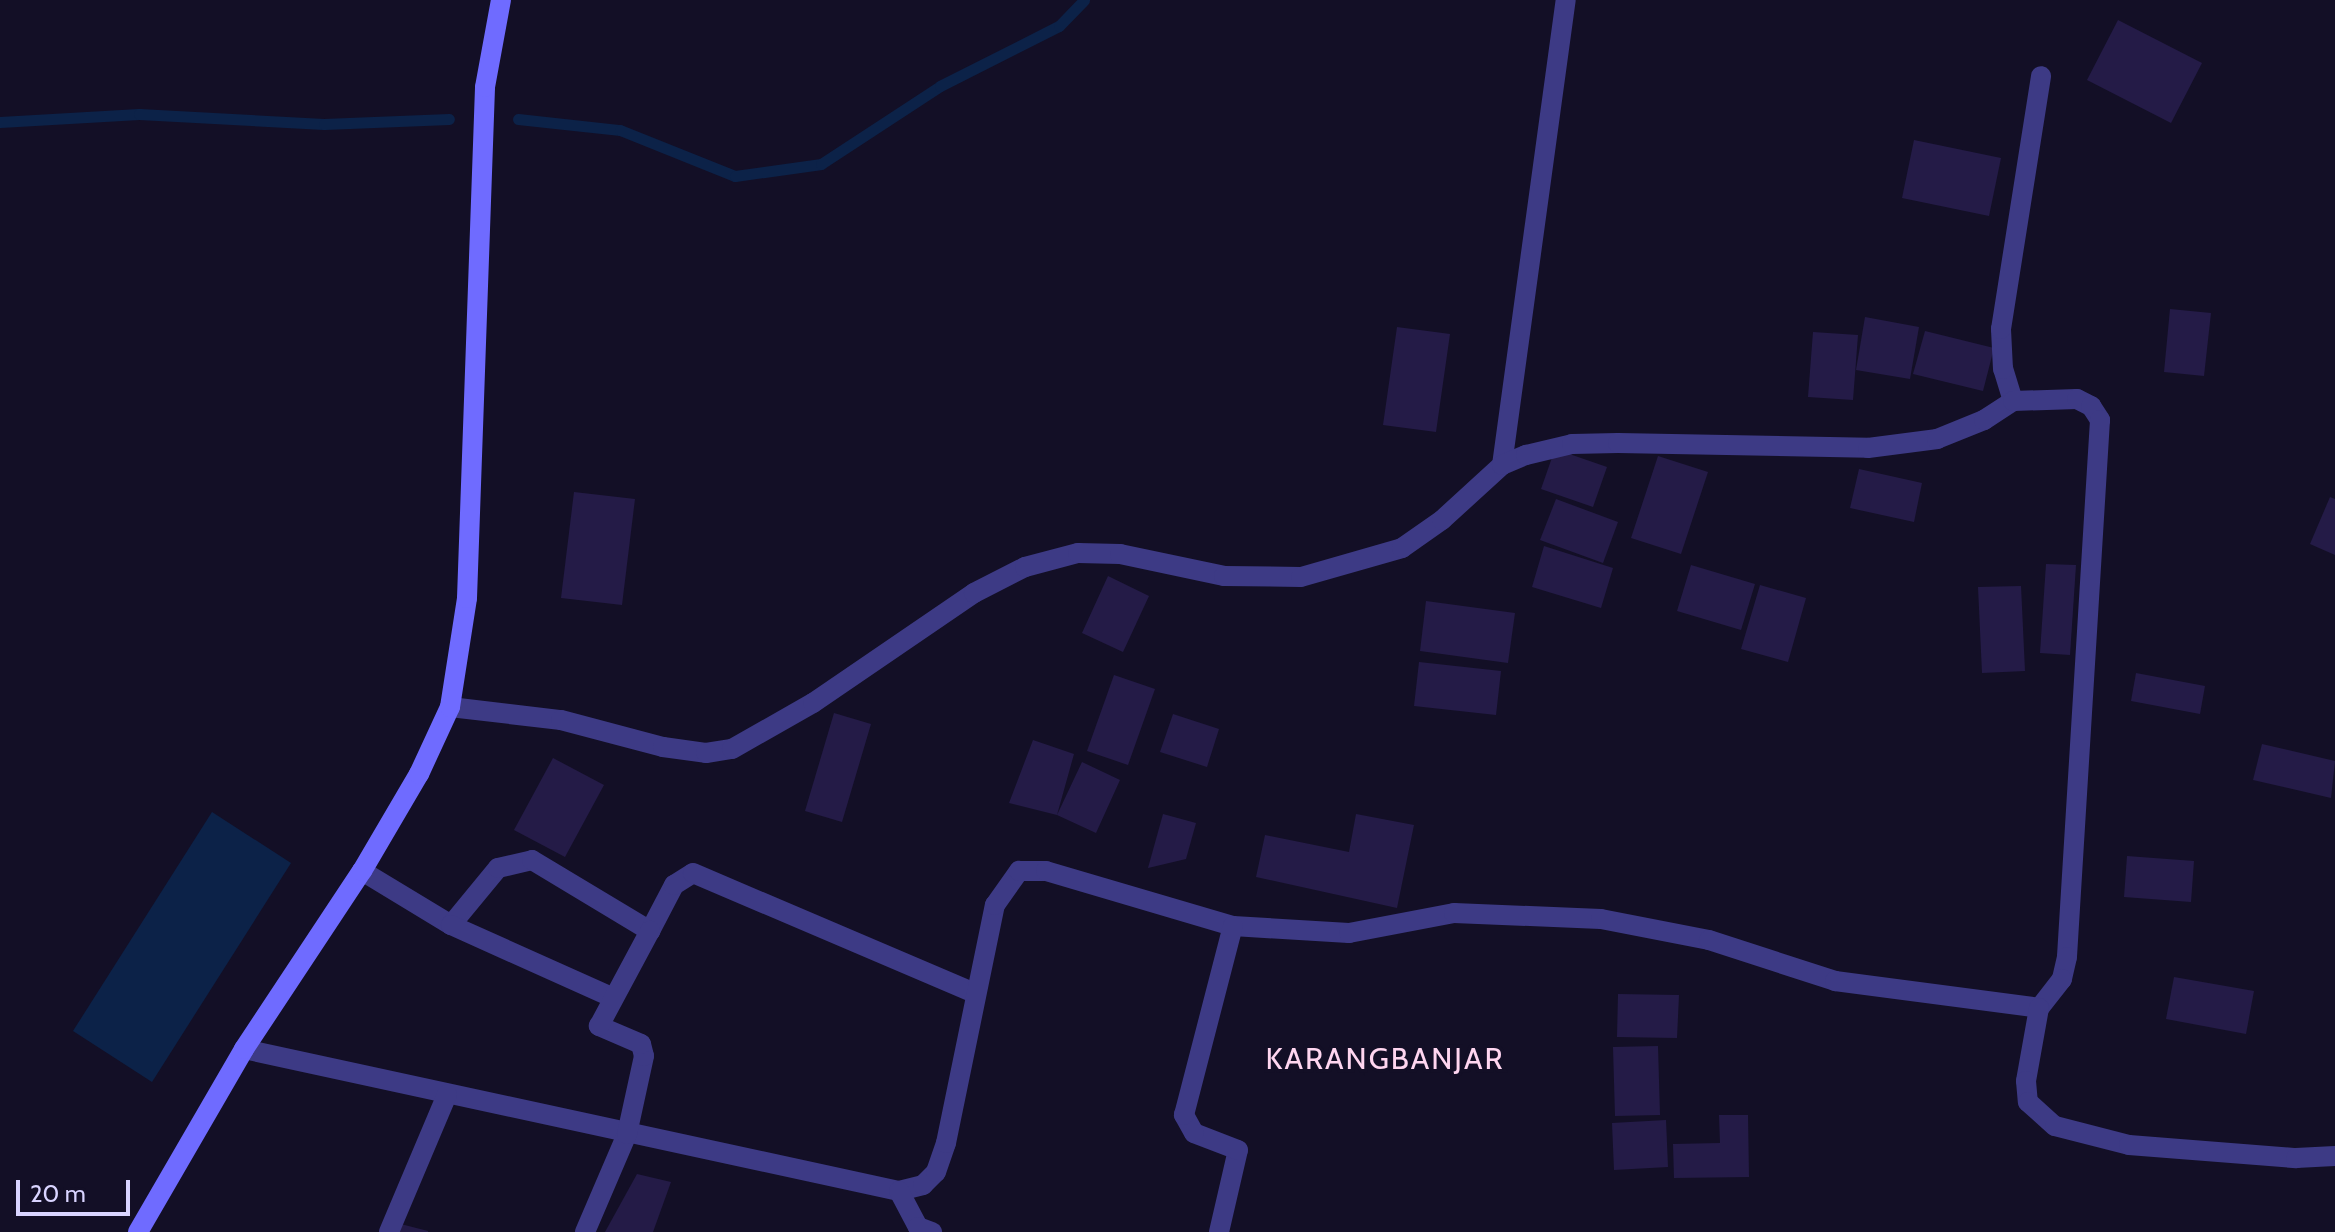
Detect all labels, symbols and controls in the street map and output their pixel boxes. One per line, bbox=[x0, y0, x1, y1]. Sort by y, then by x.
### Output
district label: KARANGBANJAR bbox=[1265, 1041, 1505, 1077]
scale bar bbox=[20, 1164, 134, 1214]
text: 20 m bbox=[30, 1179, 86, 1208]

